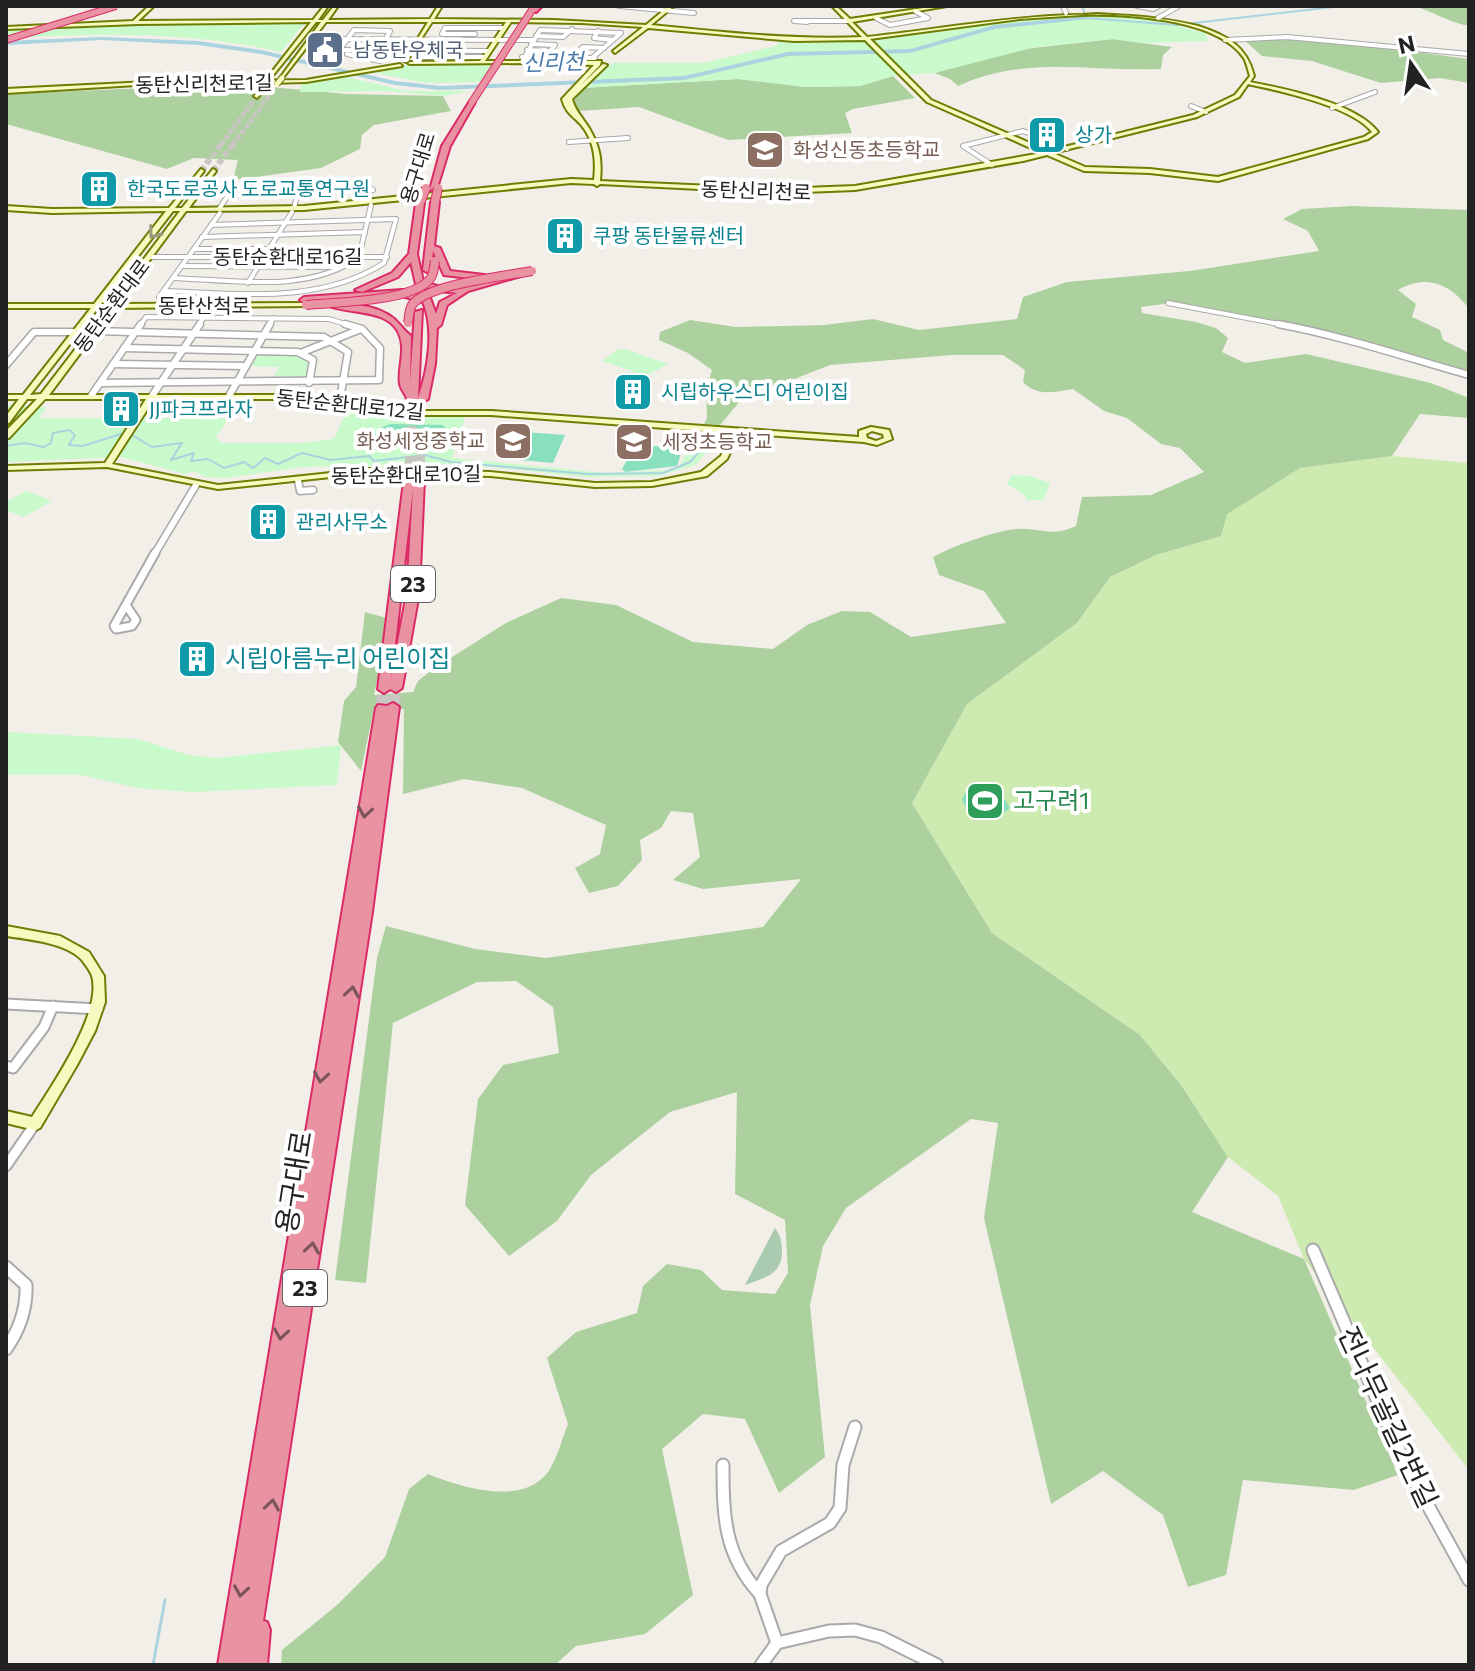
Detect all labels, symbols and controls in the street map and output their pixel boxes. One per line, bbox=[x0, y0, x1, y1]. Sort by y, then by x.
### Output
north arrow bbox=[1371, 24, 1451, 104]
public building icon: 남동탄우체국 bbox=[304, 29, 346, 71]
text: N bbox=[1395, 29, 1417, 59]
place label: 남동탄우체국 bbox=[353, 37, 463, 61]
water label: 신리천 bbox=[522, 47, 587, 76]
street label: 동탄신리천로1길 bbox=[135, 70, 273, 96]
building icon: 상가 bbox=[1026, 114, 1068, 156]
place label: 상가 bbox=[1075, 122, 1112, 146]
street label: 용구대로 bbox=[395, 129, 439, 206]
school or university icon: 화성신동초등학교 bbox=[744, 129, 786, 171]
place label: 화성신동초등학교 bbox=[793, 137, 940, 161]
building icon: 한국도로공사 도로교통연구원 bbox=[78, 168, 120, 210]
place label: 한국도로공사 도로교통연구원 bbox=[127, 176, 370, 200]
street label: 동탄신리천로 bbox=[700, 176, 812, 204]
building icon: 쿠팡 동탄물류센터 bbox=[544, 215, 586, 257]
place label: 쿠팡 동탄물류센터 bbox=[593, 223, 744, 247]
one-way arrow bbox=[149, 224, 163, 239]
street label: 동탄순환대로16길 bbox=[213, 244, 363, 268]
street label: 동탄순환대로 bbox=[68, 254, 154, 357]
street label: 동탄산척로 bbox=[158, 293, 250, 317]
building icon: 시립하우스디 어린이집 bbox=[612, 371, 654, 413]
place label: 시립하우스디 어린이집 bbox=[661, 379, 849, 403]
street label: 동탄순환대로12길 bbox=[275, 384, 425, 424]
building icon: JJ파크프라자 bbox=[100, 388, 142, 430]
place label: JJ파크프라자 bbox=[149, 396, 253, 420]
school or university icon: 화성세정중학교 bbox=[492, 420, 534, 462]
school or university icon: 세정초등학교 bbox=[613, 421, 655, 463]
place label: 화성세정중학교 bbox=[356, 428, 485, 452]
place label: 세정초등학교 bbox=[662, 429, 772, 453]
street label: 동탄순환대로10길 bbox=[331, 461, 481, 487]
building icon: 관리사무소 bbox=[247, 501, 289, 543]
place label: 관리사무소 bbox=[296, 509, 388, 533]
road number: 23 bbox=[391, 566, 435, 602]
building icon: 시립아름누리 어린이집 bbox=[176, 638, 218, 680]
place label: 시립아름누리 어린이집 bbox=[225, 643, 450, 672]
sports icon: 고구려1 bbox=[964, 780, 1006, 822]
place label: 고구려1 bbox=[1013, 785, 1090, 814]
one-way arrow bbox=[357, 805, 374, 819]
one-way arrow bbox=[343, 985, 360, 998]
one-way arrow bbox=[313, 1071, 330, 1084]
street label: 용구대로 bbox=[268, 1128, 318, 1235]
one-way arrow bbox=[302, 1242, 319, 1255]
road number: 23 bbox=[283, 1270, 327, 1306]
street label: 전나무골길2번길 bbox=[1332, 1321, 1446, 1513]
one-way arrow bbox=[273, 1327, 290, 1341]
one-way arrow bbox=[263, 1499, 280, 1512]
one-way arrow bbox=[233, 1584, 250, 1598]

